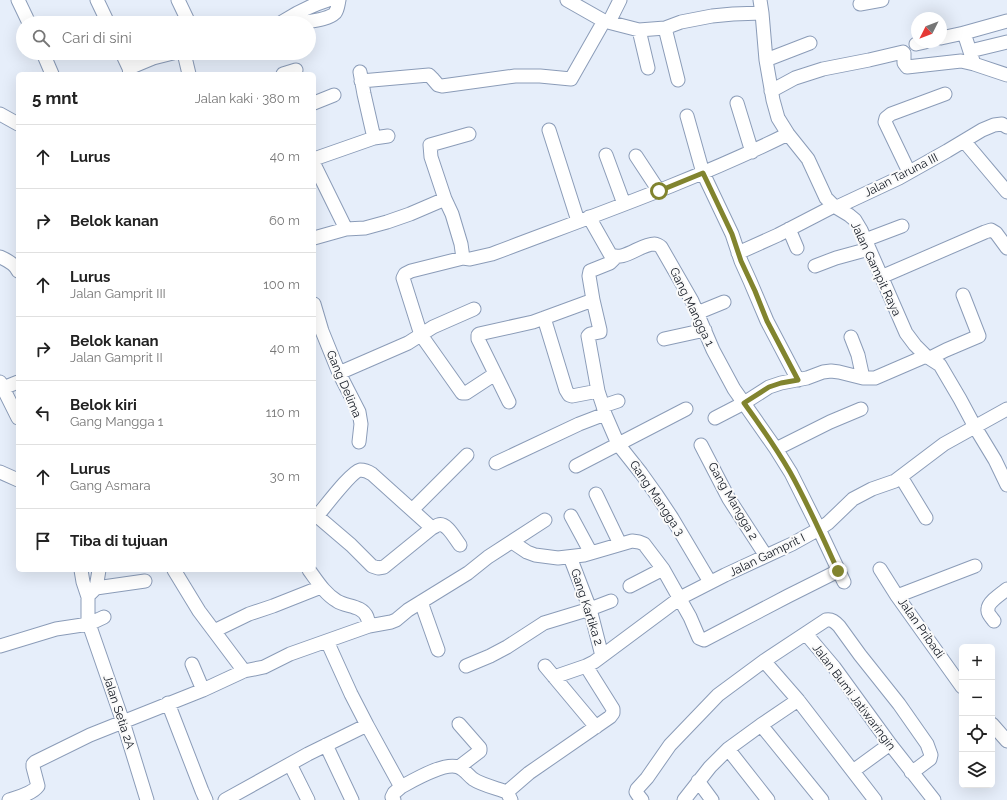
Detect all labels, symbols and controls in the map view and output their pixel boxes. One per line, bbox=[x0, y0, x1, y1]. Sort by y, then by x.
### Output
north arrow bbox=[911, 12, 947, 48]
search box bbox=[16, 16, 316, 60]
icon: search bbox=[30, 27, 52, 49]
text: Cari di sini bbox=[62, 29, 132, 47]
text: 5 mnt bbox=[32, 88, 78, 108]
text: Jalan kaki · 380 m bbox=[195, 91, 300, 106]
icon: ahead bbox=[32, 146, 54, 168]
text: Lurus bbox=[70, 148, 111, 166]
text: 40 m bbox=[270, 149, 300, 164]
street label: Jalan Taruna III bbox=[862, 150, 940, 200]
route start bbox=[650, 182, 668, 200]
icon: right bbox=[32, 210, 54, 232]
text: Belok kanan bbox=[70, 212, 159, 230]
text: 60 m bbox=[269, 213, 300, 228]
street label: Jalan Gampit Raya bbox=[848, 220, 904, 318]
street label: Gang Mangga 1 bbox=[667, 265, 717, 349]
text: Lurus bbox=[70, 268, 111, 286]
icon: ahead bbox=[32, 274, 54, 296]
text: 100 m bbox=[263, 277, 300, 292]
text: Jalan Gamprit III bbox=[70, 286, 166, 301]
text: Belok kanan bbox=[70, 332, 159, 350]
icon: right bbox=[32, 338, 54, 360]
text: 40 m bbox=[270, 341, 300, 356]
street label: Gang Delima bbox=[324, 348, 364, 420]
text: Jalan Gamprit II bbox=[70, 350, 163, 365]
text: Belok kiri bbox=[70, 396, 137, 414]
icon: left bbox=[32, 402, 54, 424]
text: 110 m bbox=[266, 405, 300, 420]
text: Gang Mangga 1 bbox=[70, 414, 163, 429]
street label: Gang Mangga 3 bbox=[627, 458, 687, 538]
text: Lurus bbox=[70, 460, 111, 478]
street label: Gang Mangga 2 bbox=[705, 460, 761, 542]
icon: ahead bbox=[32, 466, 54, 488]
text: 30 m bbox=[270, 469, 300, 484]
text: Gang Asmara bbox=[70, 478, 151, 493]
icon: arrive bbox=[32, 530, 54, 552]
street label: Jalan Gamprit I bbox=[727, 531, 807, 579]
text: Tiba di tujuan bbox=[70, 532, 168, 550]
route end bbox=[829, 562, 847, 580]
street label: Gang Kartika 2 bbox=[568, 567, 606, 647]
street label: Jalan Pribadi bbox=[895, 595, 947, 661]
street label: Jalan Bumi Jatiwaringin bbox=[809, 641, 899, 753]
map controls bbox=[959, 644, 995, 788]
button: + bbox=[959, 644, 995, 680]
street label: Jalan Setia 2A bbox=[100, 673, 138, 751]
button: − bbox=[959, 680, 995, 716]
button: locate bbox=[959, 716, 995, 752]
button: layers bbox=[959, 752, 995, 788]

